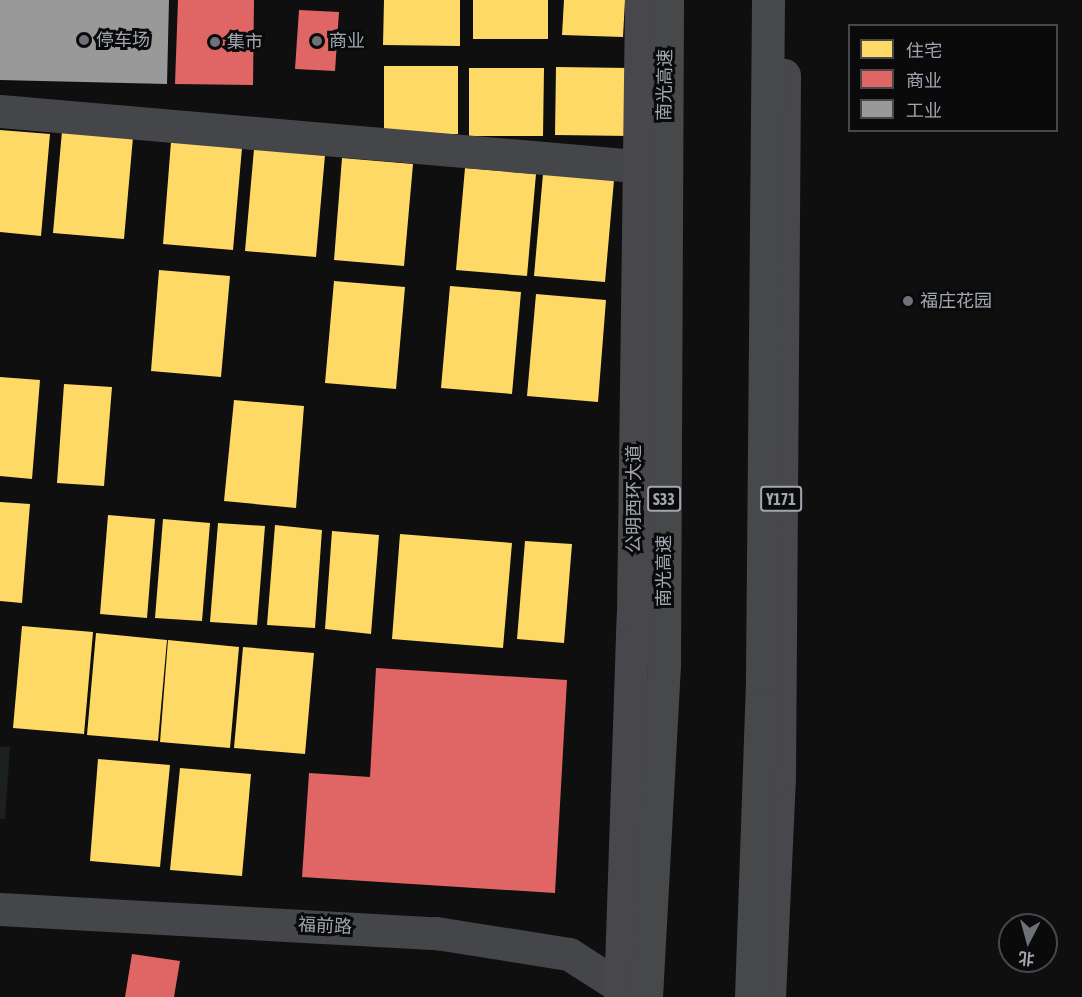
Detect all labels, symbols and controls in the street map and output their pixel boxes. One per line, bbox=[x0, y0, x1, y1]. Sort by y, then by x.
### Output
legend bbox=[848, 24, 1058, 132]
place label: 停车场 bbox=[96, 29, 150, 51]
place label: 商业 bbox=[329, 30, 365, 52]
place label: 集市 bbox=[227, 31, 263, 53]
marker: 停车场 bbox=[77, 33, 91, 47]
marker: 商业 bbox=[310, 34, 324, 48]
marker: 集市 bbox=[208, 35, 222, 49]
text: 住宅 bbox=[906, 40, 942, 61]
street label: 南光高速 bbox=[654, 49, 676, 121]
text: 商业 bbox=[906, 70, 942, 91]
text: 工业 bbox=[906, 100, 942, 121]
place label: 福庄花园 bbox=[920, 290, 992, 312]
marker: 福庄花园 bbox=[901, 294, 915, 308]
street label: 公明西环大道 bbox=[623, 445, 645, 553]
road number: S33 bbox=[646, 486, 682, 512]
road number: Y171 bbox=[760, 486, 802, 512]
street label: 南光高速 bbox=[653, 535, 675, 607]
north arrow bbox=[998, 913, 1058, 973]
street label: 福前路 bbox=[297, 914, 353, 938]
text: 北 bbox=[1017, 949, 1035, 969]

